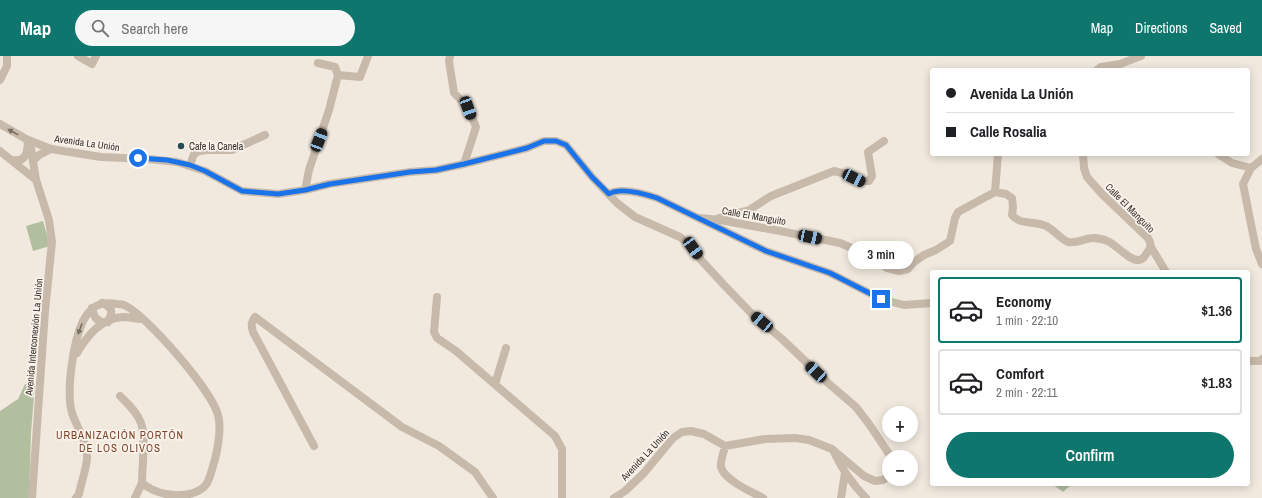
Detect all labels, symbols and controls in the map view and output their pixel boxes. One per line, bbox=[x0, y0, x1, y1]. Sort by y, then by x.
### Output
search box bbox=[75, 10, 355, 46]
text: Map bbox=[20, 15, 51, 41]
icon: search bbox=[89, 17, 111, 39]
text: Search here bbox=[121, 18, 188, 39]
text: Map bbox=[1091, 19, 1113, 37]
text: Directions bbox=[1135, 19, 1187, 37]
text: Saved bbox=[1209, 19, 1242, 37]
text: Avenida La Unión bbox=[970, 83, 1073, 104]
car bbox=[458, 95, 478, 121]
text: Calle Rosalia bbox=[970, 121, 1047, 142]
car bbox=[309, 127, 329, 153]
one-way arrow bbox=[7, 128, 19, 135]
street label: Avenida La Unión bbox=[53, 132, 120, 154]
place label: Cafe la Canela bbox=[189, 140, 244, 153]
marker: Cafe la Canela bbox=[176, 141, 186, 151]
route start bbox=[129, 149, 147, 167]
car bbox=[841, 167, 867, 189]
street label: Calle El Manguito bbox=[1103, 181, 1158, 236]
street label: Calle El Manguito bbox=[721, 204, 787, 228]
car bbox=[797, 229, 823, 245]
car bbox=[681, 235, 705, 261]
callout: 3 min bbox=[848, 241, 914, 269]
text: 3 min bbox=[867, 246, 895, 263]
street label: Avenida Interconexión La Unión bbox=[22, 278, 46, 397]
route end bbox=[872, 290, 890, 308]
text: Economy bbox=[996, 291, 1051, 312]
icon: car bbox=[948, 292, 984, 328]
text: $1.36 bbox=[1201, 300, 1232, 321]
car bbox=[749, 310, 775, 334]
text: 1 min · 22:10 bbox=[996, 312, 1058, 329]
one-way arrow bbox=[77, 323, 83, 335]
car bbox=[803, 359, 829, 385]
text: Comfort bbox=[996, 363, 1044, 384]
icon: car bbox=[948, 364, 984, 400]
text: $1.83 bbox=[1201, 372, 1232, 393]
text: 2 min · 22:11 bbox=[996, 384, 1057, 401]
map controls bbox=[882, 406, 918, 486]
button: + bbox=[882, 406, 918, 442]
street label: Avenida La Unión bbox=[617, 427, 672, 484]
district label: URBANIZACIÓN PORTÓN DE LOS OLIVOS bbox=[56, 428, 184, 455]
button: Confirm bbox=[946, 432, 1234, 478]
button: − bbox=[882, 450, 918, 486]

